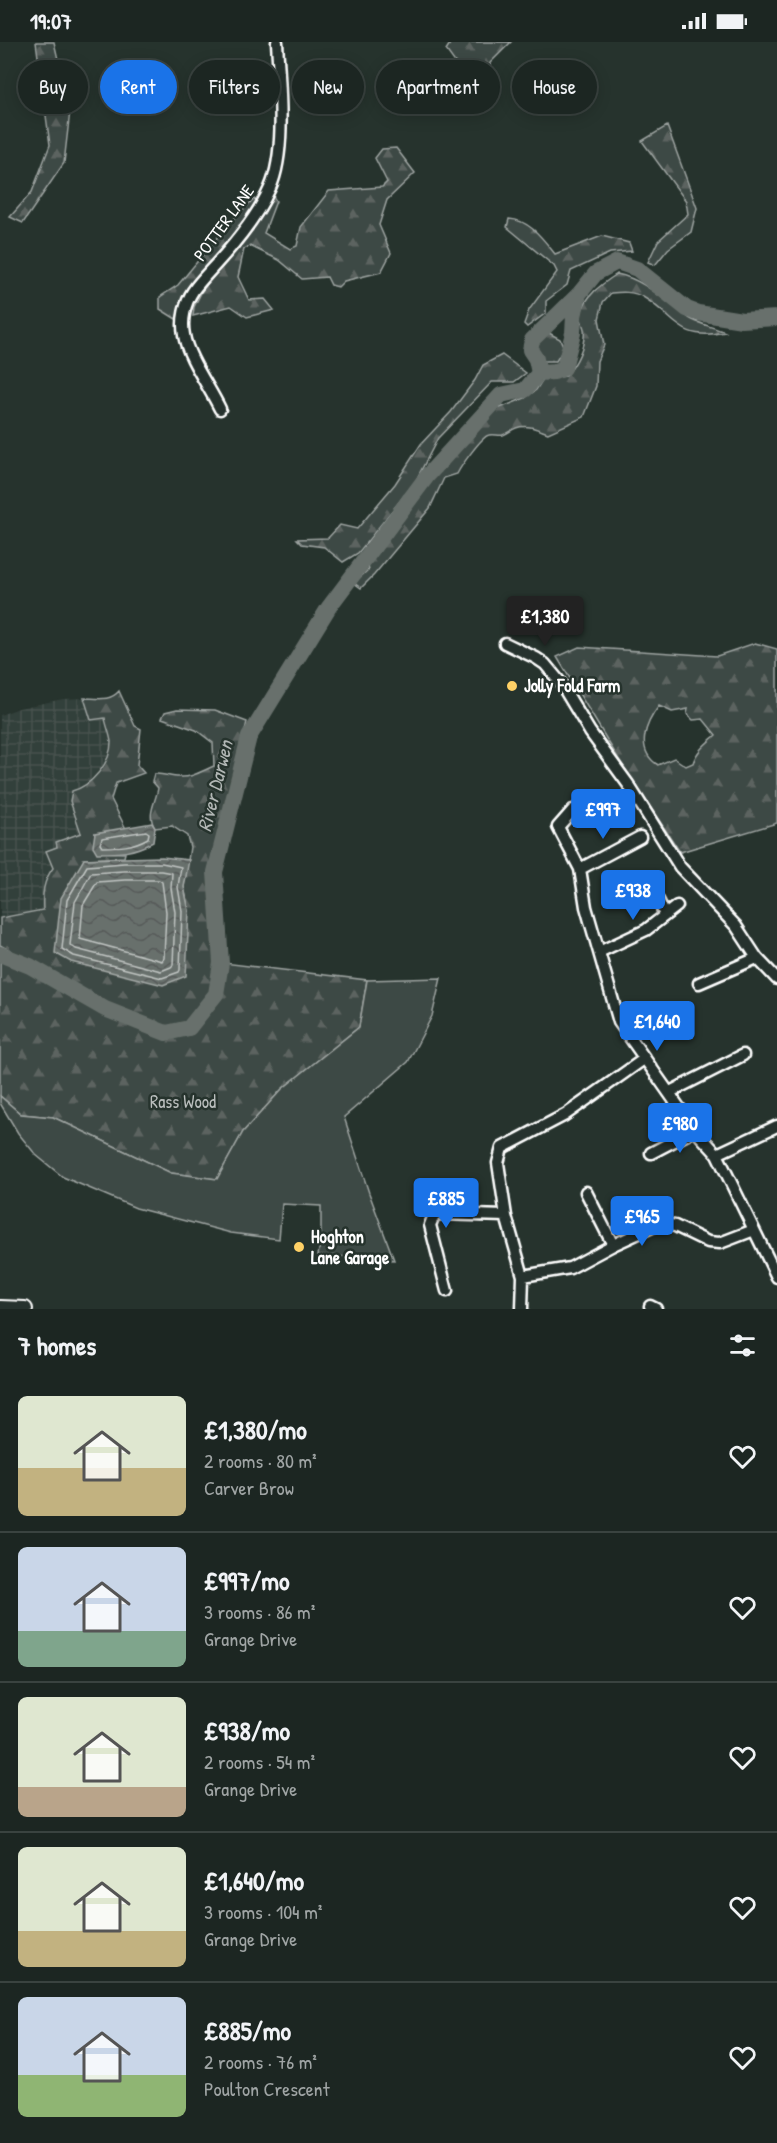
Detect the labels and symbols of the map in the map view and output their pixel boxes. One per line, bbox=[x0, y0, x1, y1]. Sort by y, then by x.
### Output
street label: POTTER LANE bbox=[187, 179, 260, 266]
pin: £1,380 bbox=[496, 596, 594, 647]
place label: Jolly Fold Farm bbox=[524, 673, 620, 699]
marker: Jolly Fold Farm bbox=[505, 679, 519, 693]
water label: River Darwen bbox=[190, 736, 239, 834]
pin: £997 bbox=[567, 789, 639, 840]
pin: £938 bbox=[597, 870, 669, 921]
pin: £1,640 bbox=[608, 1001, 706, 1052]
park label: Rass Wood bbox=[150, 1089, 216, 1114]
pin: £980 bbox=[644, 1103, 716, 1154]
pin: £885 bbox=[410, 1178, 482, 1229]
pin: £965 bbox=[606, 1196, 678, 1247]
place label: Hoghton Lane Garage bbox=[311, 1224, 390, 1271]
marker: Hoghton Lane Garage bbox=[292, 1240, 306, 1254]

